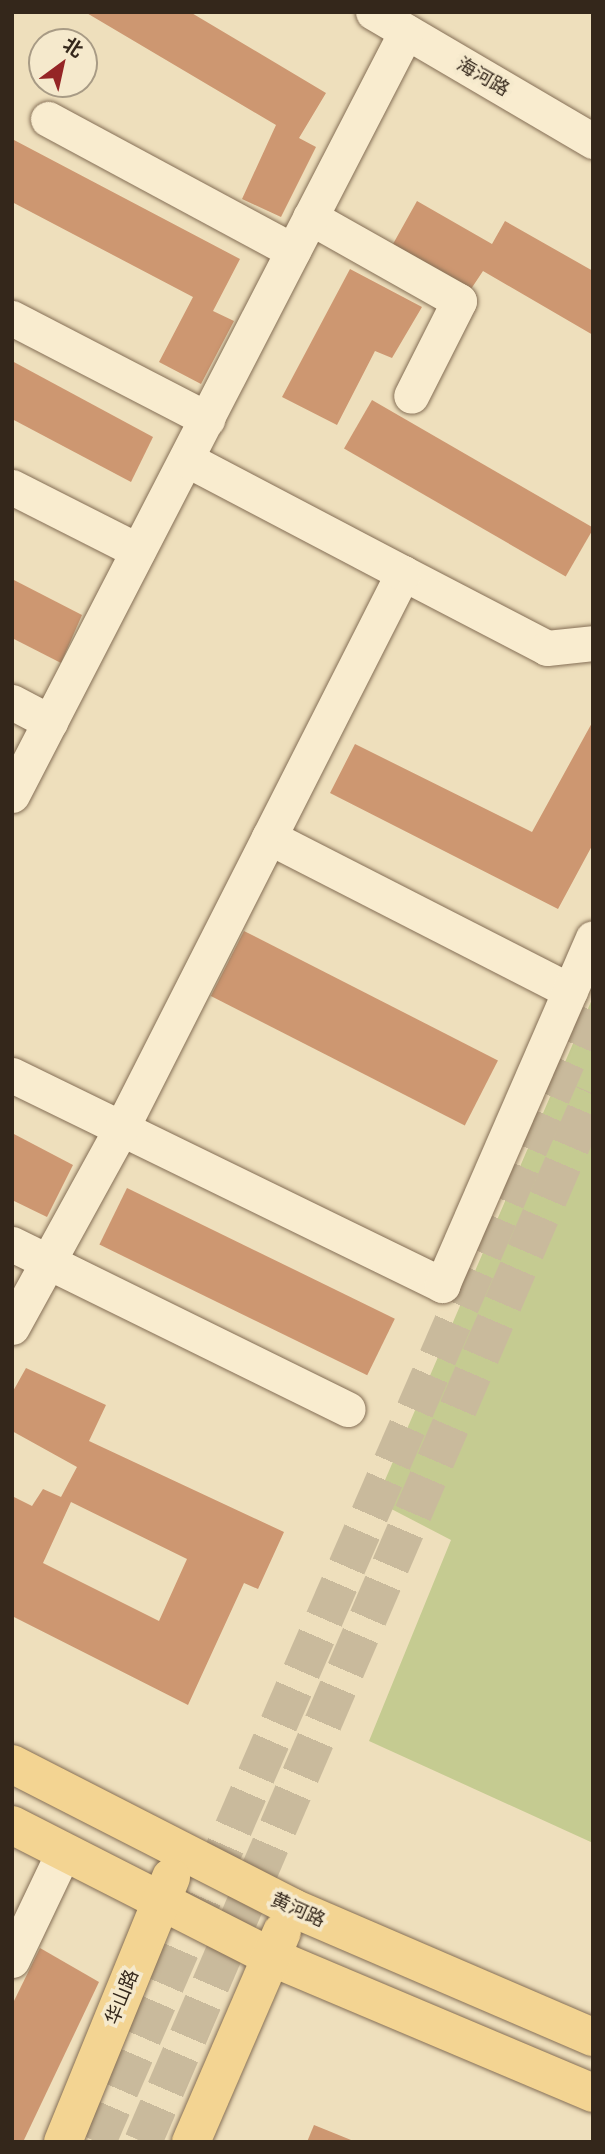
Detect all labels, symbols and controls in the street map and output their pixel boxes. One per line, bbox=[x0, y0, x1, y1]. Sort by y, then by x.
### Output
north arrow bbox=[28, 28, 98, 98]
text: 北 bbox=[59, 32, 88, 62]
street label: 海河路 bbox=[453, 53, 513, 101]
street label: 黄河路 bbox=[267, 1888, 329, 1932]
street label: 华山路 bbox=[101, 1966, 143, 2028]

